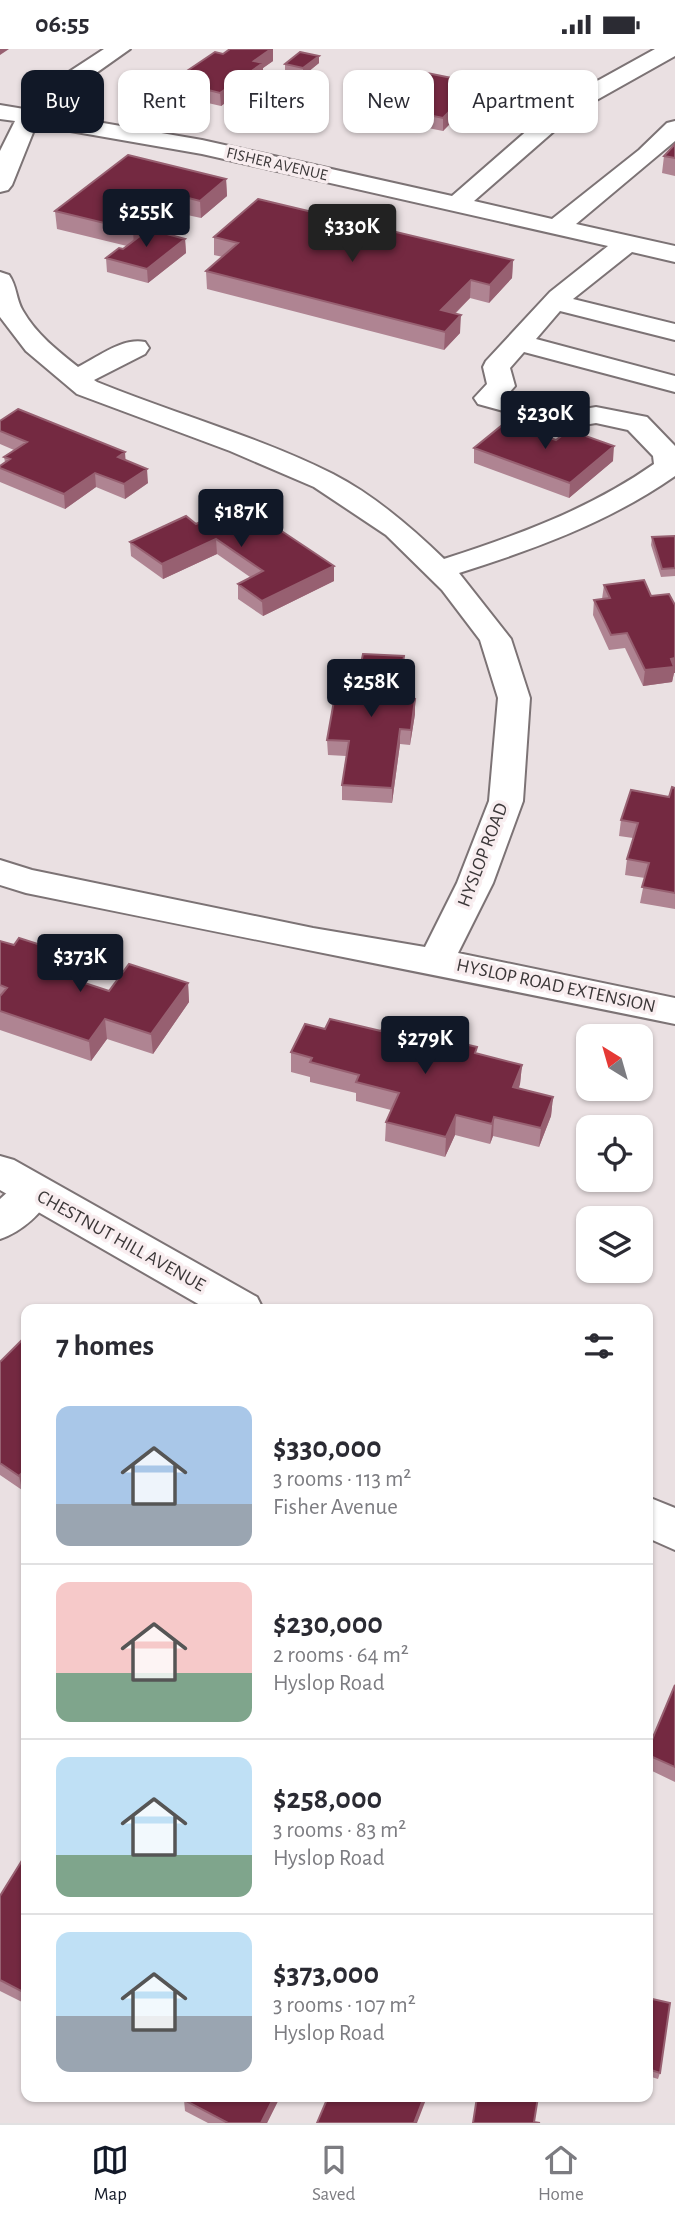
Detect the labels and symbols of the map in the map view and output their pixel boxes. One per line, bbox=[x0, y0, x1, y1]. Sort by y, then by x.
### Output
street label: FISHER AVENUE bbox=[225, 145, 329, 183]
pin: $255K bbox=[97, 189, 195, 249]
pin: $330K bbox=[303, 205, 401, 264]
pin: $230K bbox=[496, 391, 594, 451]
pin: $187K bbox=[192, 489, 290, 549]
pin: $258K bbox=[322, 659, 420, 719]
street label: HYSLOP ROAD bbox=[454, 800, 512, 910]
pin: $373K bbox=[31, 935, 129, 994]
street label: HYSLOP ROAD EXTENSION bbox=[455, 956, 657, 1016]
pin: $279K bbox=[376, 1017, 474, 1076]
north arrow bbox=[576, 1024, 653, 1101]
street label: CHESTNUT HILL AVENUE bbox=[34, 1187, 208, 1295]

